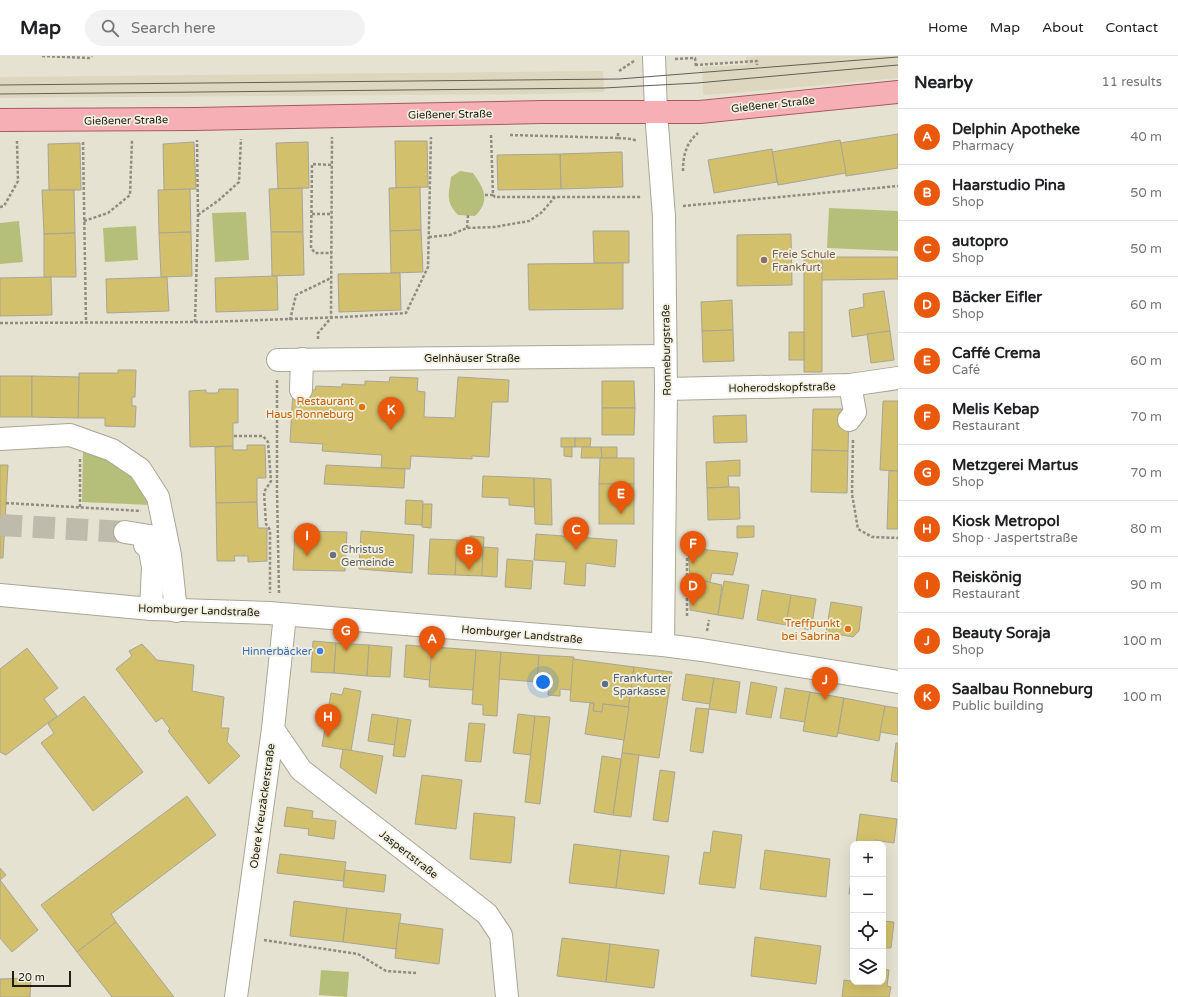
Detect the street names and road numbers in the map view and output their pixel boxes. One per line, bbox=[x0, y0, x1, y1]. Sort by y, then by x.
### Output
street label: Gießener Straße bbox=[730, 94, 816, 115]
street label: Gießener Straße bbox=[408, 107, 492, 122]
street label: Gießener Straße bbox=[84, 113, 168, 128]
street label: Ronneburgstraße bbox=[659, 304, 674, 396]
street label: Gelnhäuser Straße bbox=[424, 352, 520, 365]
street label: Hoherodskopfstraße bbox=[728, 380, 836, 395]
street label: Homburger Landstraße bbox=[138, 602, 260, 619]
street label: Homburger Landstraße bbox=[461, 623, 583, 646]
street label: Obere Kreuzäckerstraße bbox=[247, 743, 278, 869]
street label: Jaspertstraße bbox=[377, 827, 441, 881]

